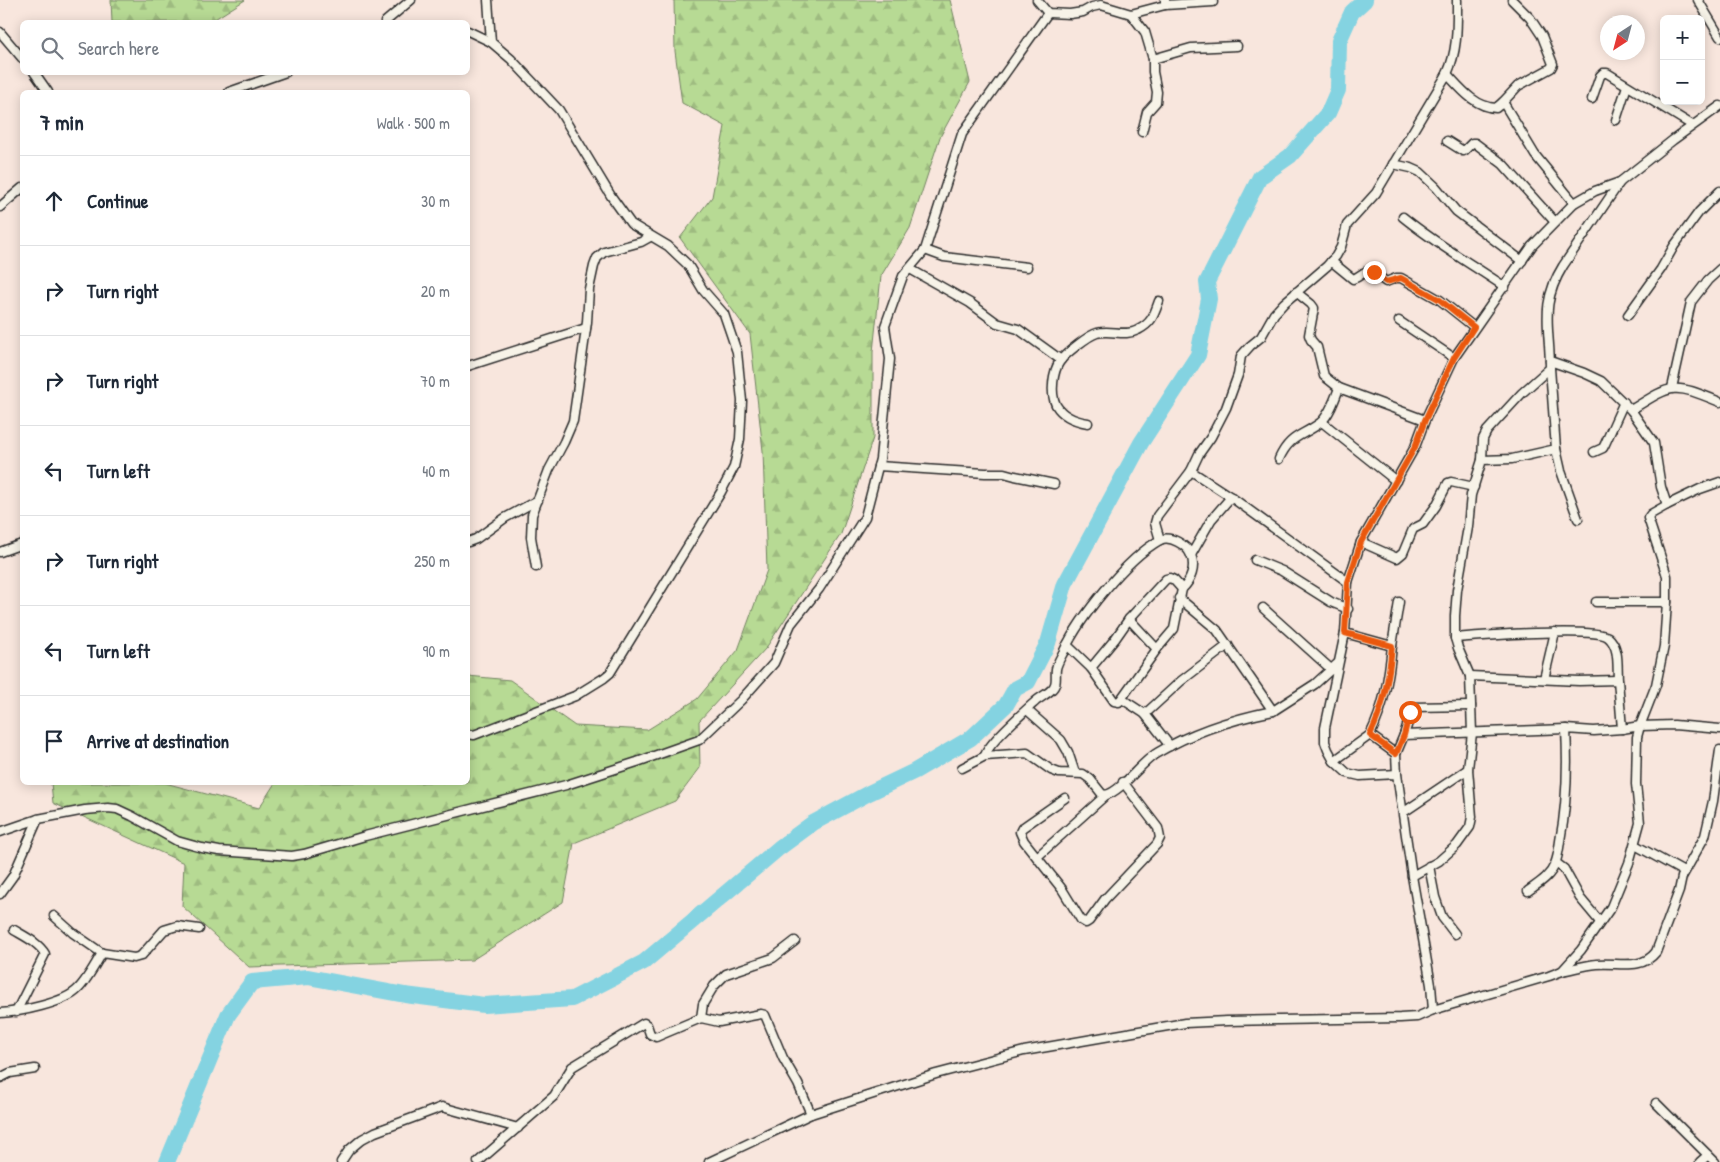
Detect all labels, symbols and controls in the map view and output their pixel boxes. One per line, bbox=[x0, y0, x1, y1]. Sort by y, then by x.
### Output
north arrow bbox=[1600, 15, 1645, 60]
map controls bbox=[1660, 15, 1705, 105]
button: + bbox=[1660, 15, 1705, 60]
search box bbox=[20, 20, 470, 75]
icon: search bbox=[38, 34, 66, 62]
text: Search here bbox=[78, 35, 159, 61]
button: − bbox=[1660, 60, 1705, 105]
text: 7 min bbox=[40, 108, 84, 137]
text: Walk · 500 m bbox=[377, 112, 450, 134]
icon: ahead bbox=[40, 187, 68, 215]
text: Continue bbox=[87, 188, 148, 214]
text: 30 m bbox=[421, 190, 450, 212]
route end bbox=[1363, 261, 1386, 284]
icon: right bbox=[40, 277, 68, 305]
text: Turn right bbox=[87, 278, 158, 304]
text: 20 m bbox=[421, 280, 450, 302]
icon: right bbox=[40, 367, 68, 395]
text: Turn right bbox=[87, 368, 158, 394]
text: 70 m bbox=[420, 370, 450, 392]
icon: left bbox=[40, 457, 68, 485]
text: Turn left bbox=[87, 458, 150, 484]
text: 40 m bbox=[422, 460, 450, 482]
icon: right bbox=[40, 547, 68, 575]
text: Turn right bbox=[87, 548, 158, 574]
text: 250 m bbox=[414, 550, 450, 572]
icon: left bbox=[40, 637, 68, 665]
text: Turn left bbox=[87, 638, 150, 664]
text: 90 m bbox=[422, 640, 450, 662]
route start bbox=[1399, 701, 1422, 724]
icon: arrive bbox=[40, 727, 68, 755]
text: Arrive at destination bbox=[87, 728, 229, 754]

